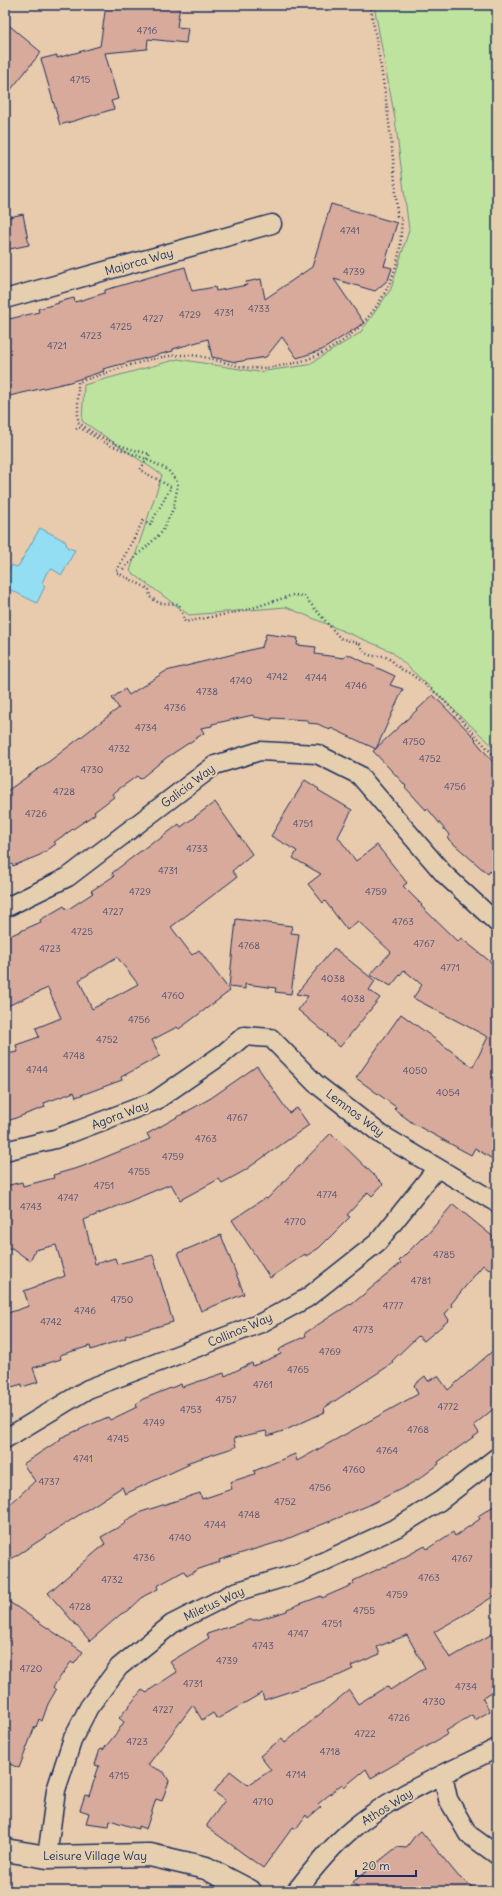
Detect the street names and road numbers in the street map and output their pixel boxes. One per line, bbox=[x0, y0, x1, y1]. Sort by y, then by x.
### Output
street label: Majorca Way bbox=[103, 245, 175, 278]
street label: Galicia Way bbox=[158, 760, 218, 811]
street label: Lemnos Way bbox=[323, 1086, 387, 1139]
street label: Agora Way bbox=[89, 1097, 150, 1132]
street label: Collinos Way bbox=[205, 1309, 274, 1350]
street label: Miletus Way bbox=[181, 1583, 246, 1624]
street label: Athos Way bbox=[358, 1785, 415, 1828]
street label: Leisure Village Way bbox=[43, 1848, 147, 1863]

